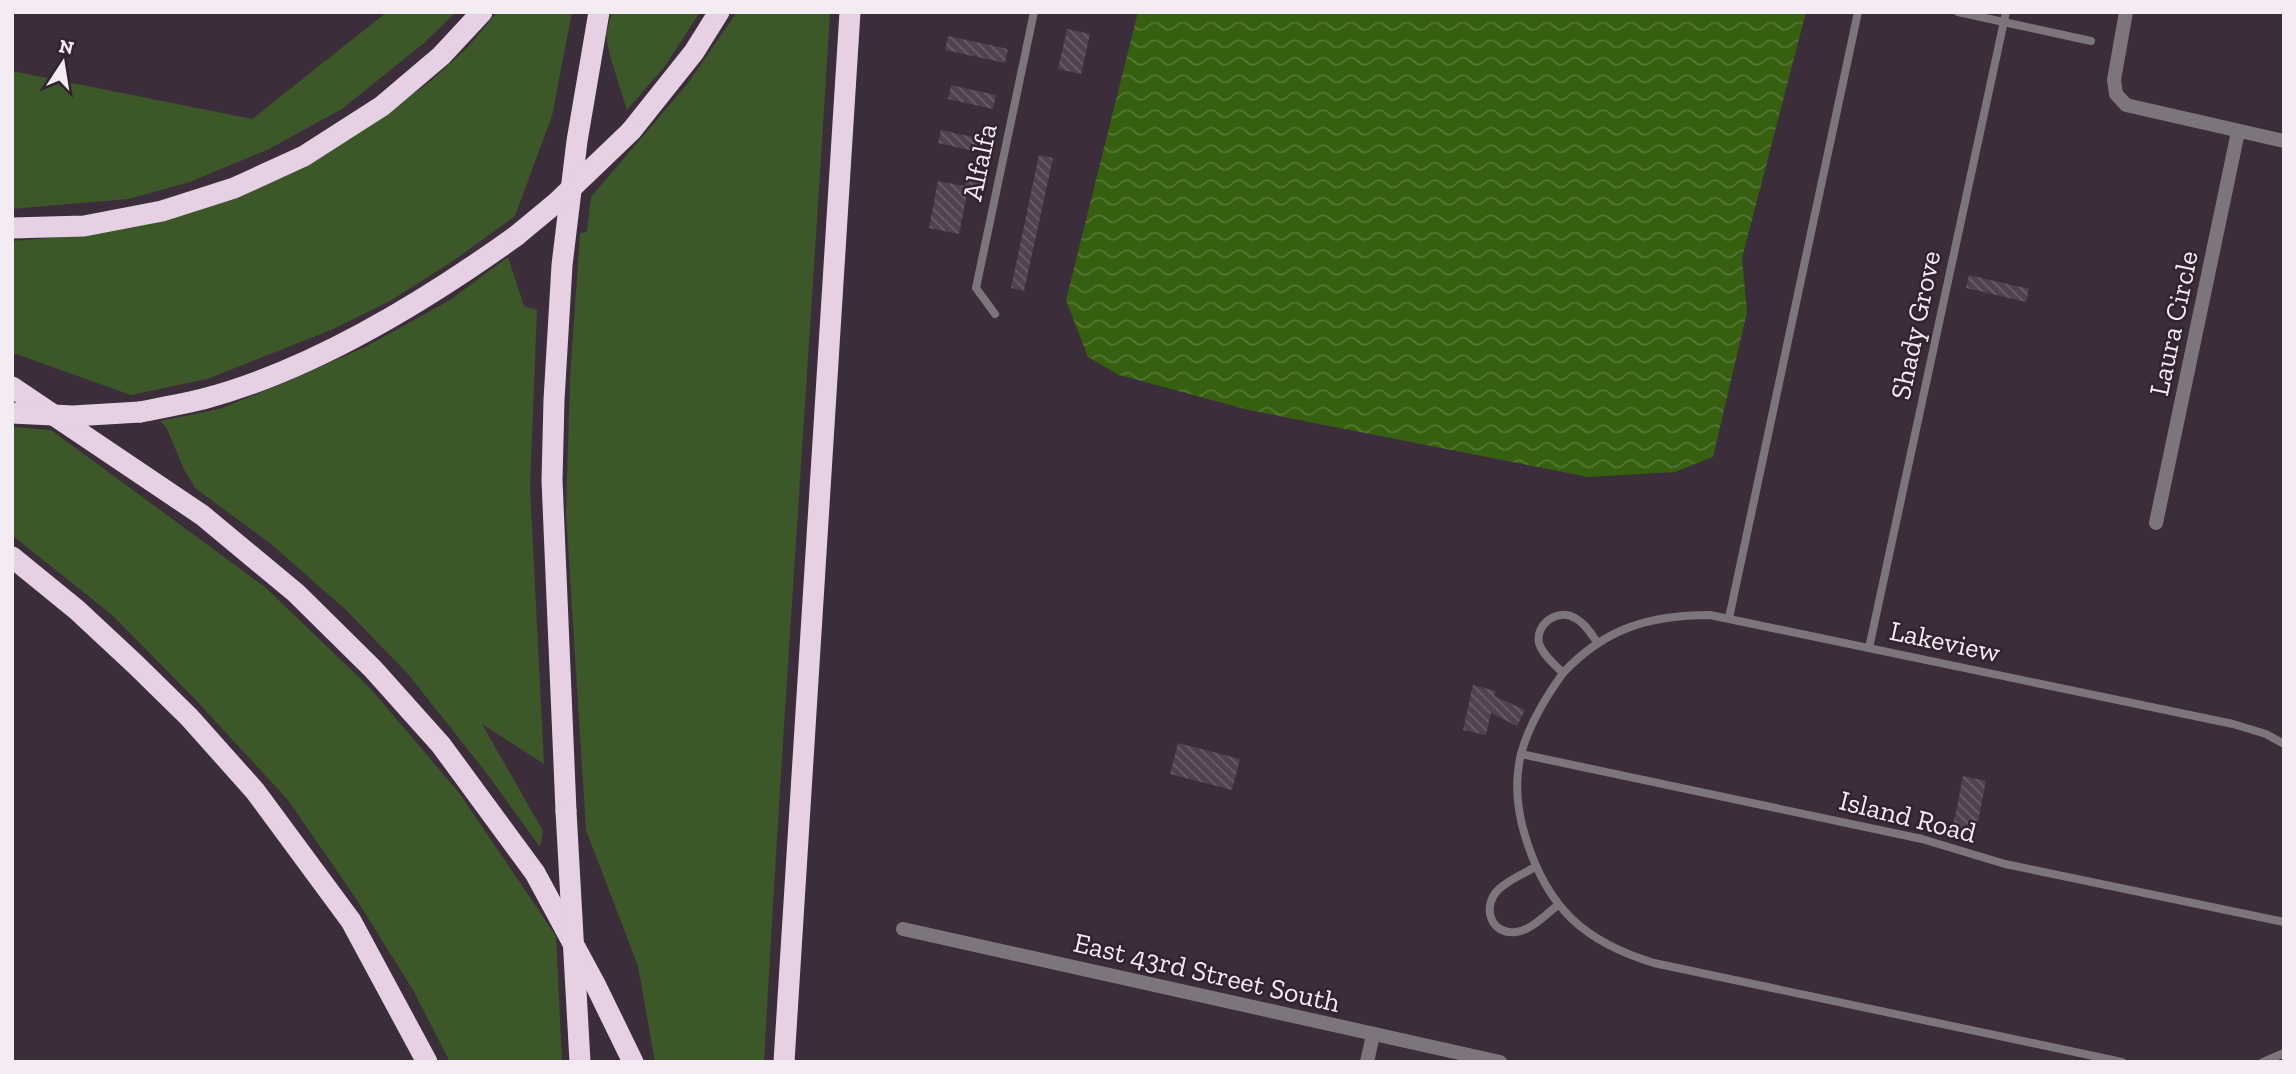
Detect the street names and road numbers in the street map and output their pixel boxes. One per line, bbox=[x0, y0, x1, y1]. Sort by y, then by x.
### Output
street label: Alfalfa bbox=[955, 120, 1004, 204]
street label: Shady Grove bbox=[1884, 248, 1947, 402]
street label: Laura Circle bbox=[2142, 248, 2205, 399]
street label: Lakeview bbox=[1887, 614, 2004, 669]
street label: Island Road bbox=[1836, 784, 1980, 849]
street label: East 43rd Street South bbox=[1070, 926, 1344, 1019]

